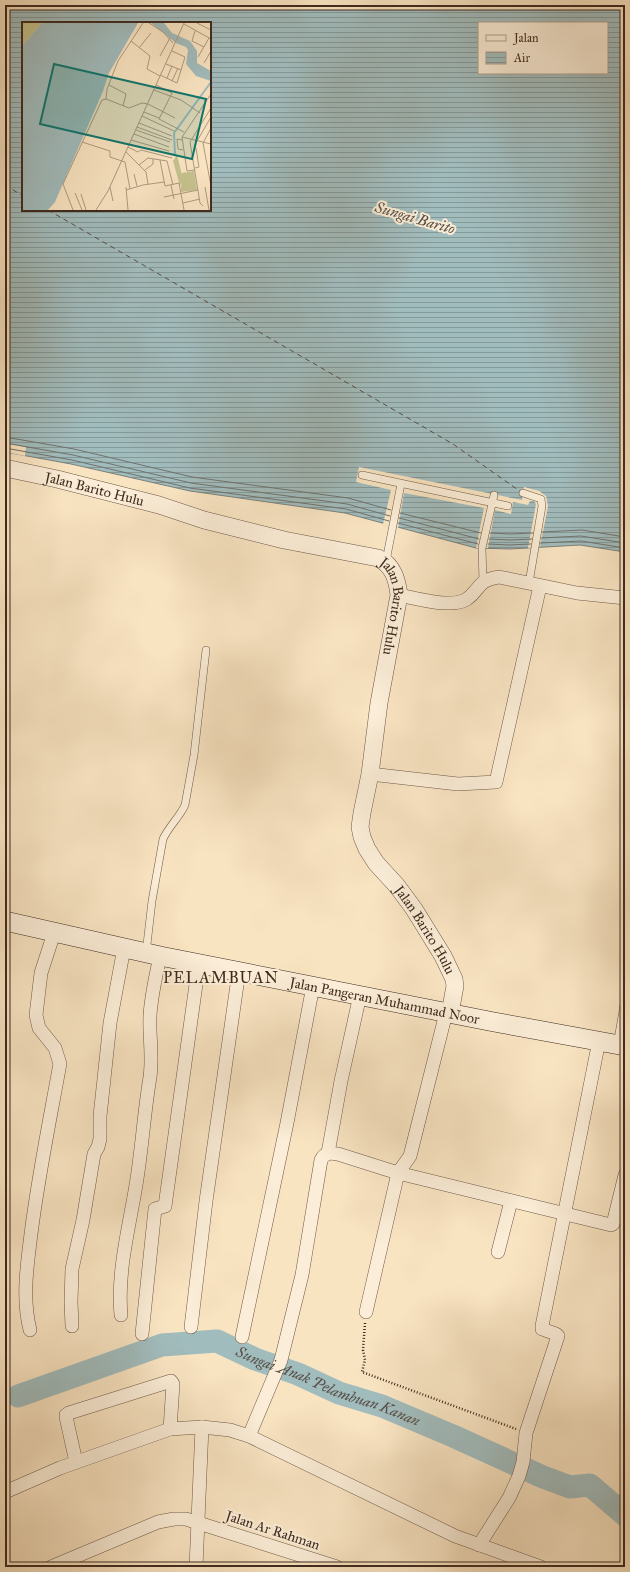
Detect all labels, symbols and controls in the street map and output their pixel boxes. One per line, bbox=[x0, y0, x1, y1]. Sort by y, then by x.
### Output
inset map bbox=[22, 22, 211, 211]
legend bbox=[478, 22, 608, 74]
text: Jalan bbox=[512, 31, 539, 46]
text: Air bbox=[513, 51, 530, 65]
water label: Sungai Barito bbox=[372, 198, 457, 238]
street label: Jalan Barito Hulu bbox=[41, 468, 146, 510]
street label: Jalan Barito Hulu bbox=[374, 552, 407, 657]
street label: Jalan Barito Hulu bbox=[389, 881, 459, 977]
district label: PELAMBUAN bbox=[163, 968, 279, 987]
street label: Jalan Pangeran Muhammad Noor bbox=[286, 973, 482, 1028]
water label: Sungai Anak Pelambuan Kanan bbox=[232, 1342, 423, 1430]
street label: Jalan Ar Rahman bbox=[221, 1507, 322, 1555]

